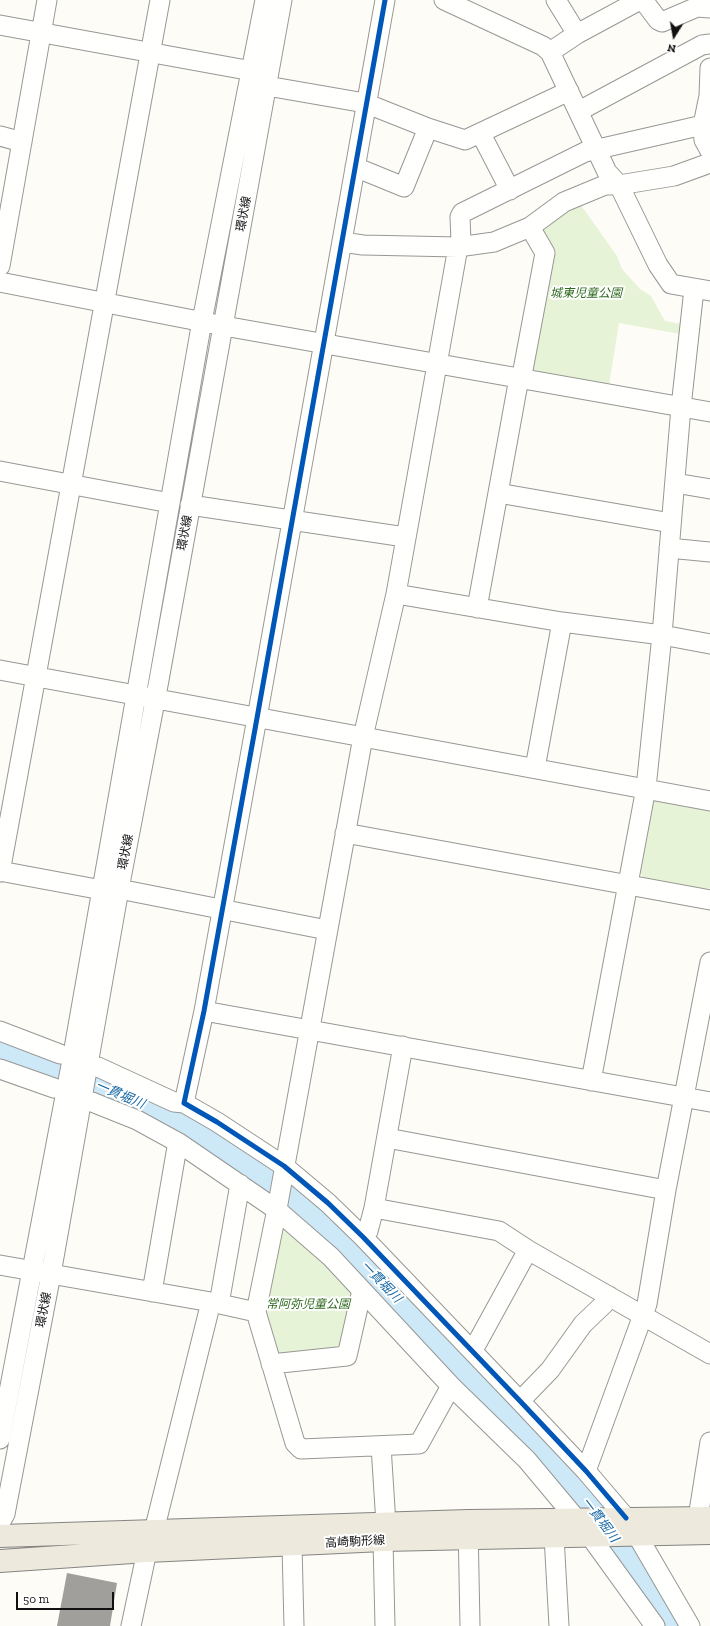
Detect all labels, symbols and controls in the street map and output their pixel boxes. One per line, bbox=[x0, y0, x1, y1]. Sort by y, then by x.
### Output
north arrow bbox=[654, 16, 694, 56]
text: N bbox=[666, 41, 677, 55]
street label: 環状線 bbox=[234, 195, 254, 233]
park label: 城東児童公園 bbox=[550, 287, 622, 301]
street label: 環状線 bbox=[175, 514, 195, 552]
street label: 環状線 bbox=[115, 833, 137, 871]
water label: 一貫堀川 bbox=[93, 1078, 147, 1112]
water label: 一貫堀川 bbox=[357, 1258, 405, 1306]
street label: 環状線 bbox=[33, 1291, 55, 1329]
park label: 常阿弥児童公園 bbox=[266, 1298, 350, 1312]
water label: 一貫堀川 bbox=[578, 1495, 622, 1545]
street label: 高崎駒形線 bbox=[325, 1533, 385, 1551]
scale bar bbox=[18, 1584, 116, 1610]
text: 50 m bbox=[23, 1592, 49, 1606]

